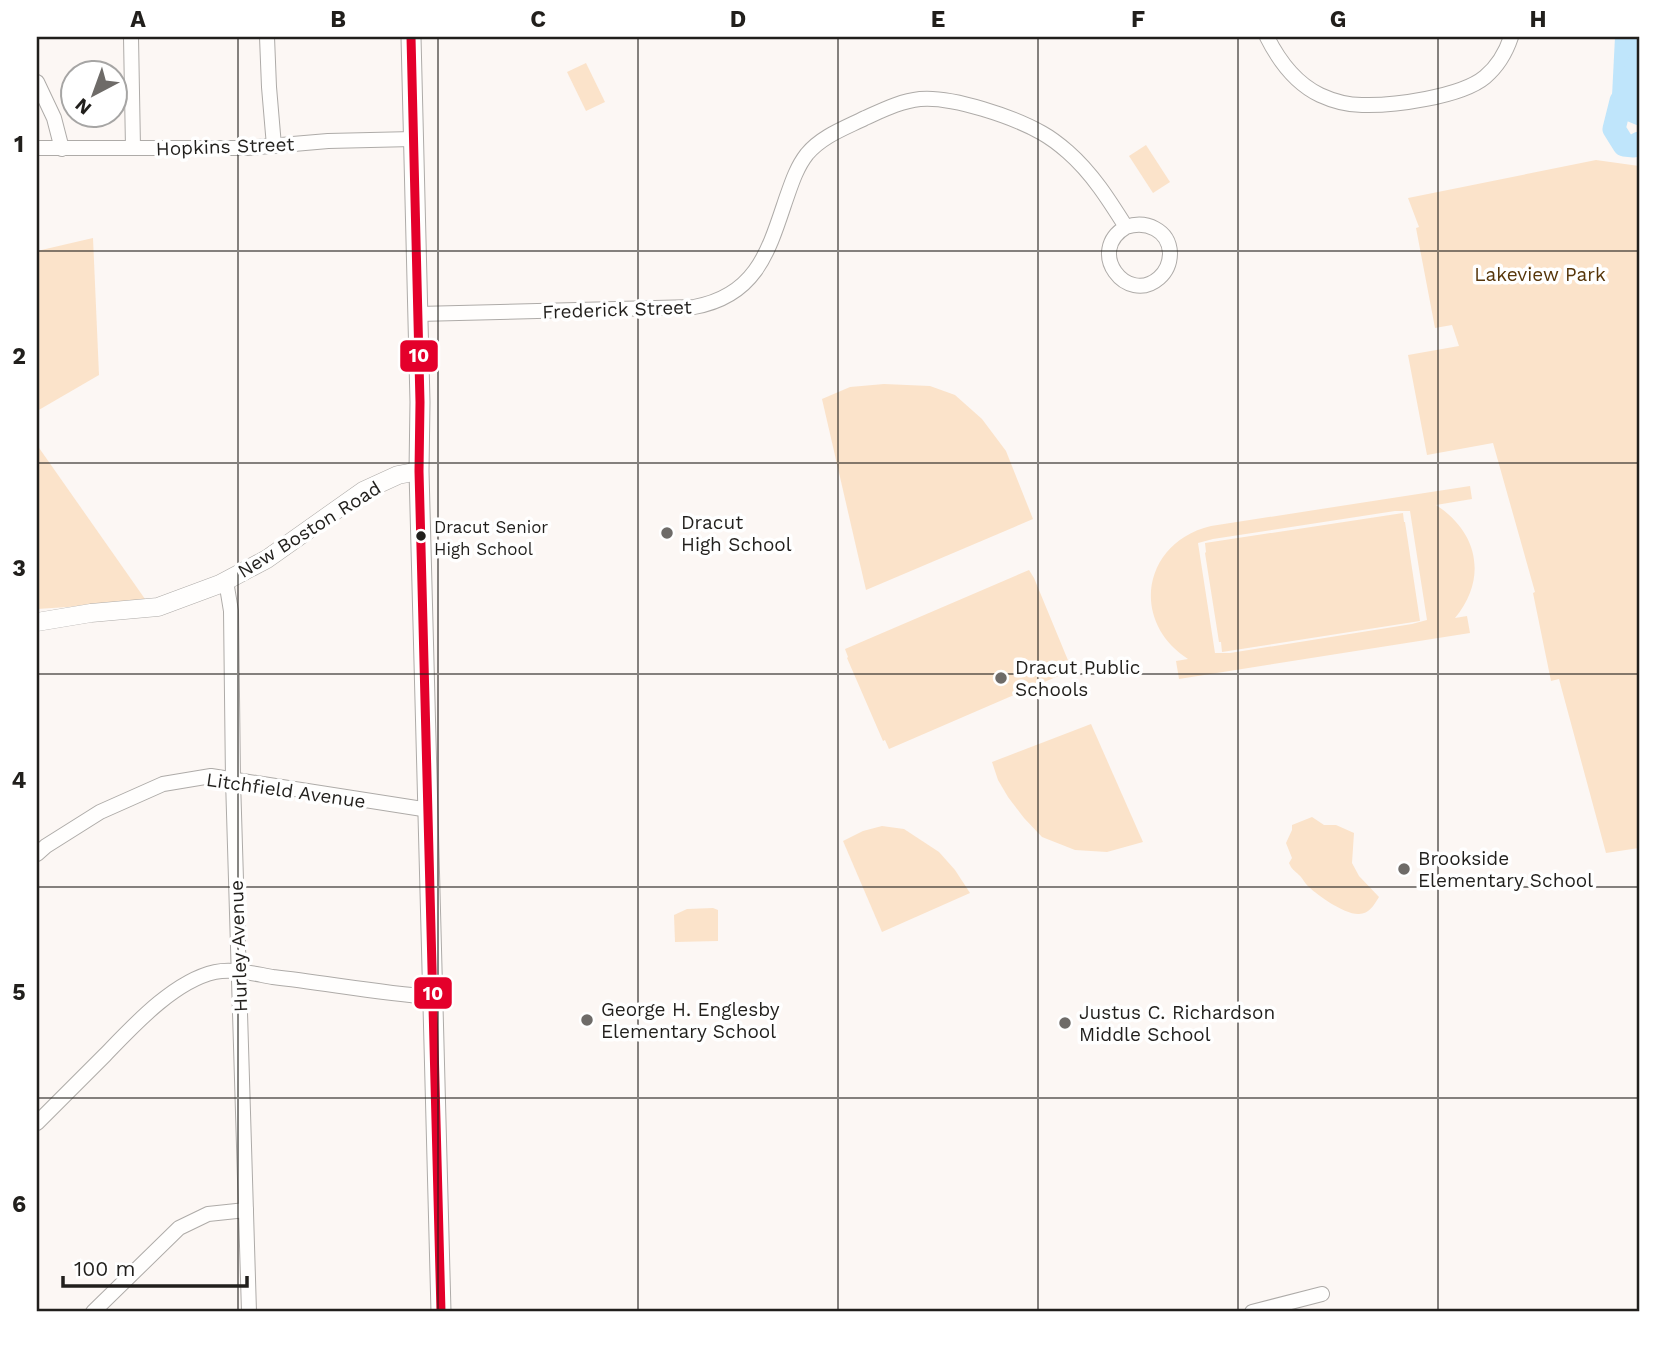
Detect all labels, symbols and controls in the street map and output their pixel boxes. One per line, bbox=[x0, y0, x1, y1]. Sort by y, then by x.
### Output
text: A bbox=[130, 6, 146, 33]
text: B bbox=[330, 6, 346, 33]
text: C bbox=[530, 6, 546, 33]
text: D bbox=[730, 6, 746, 33]
text: E bbox=[931, 6, 945, 33]
text: F bbox=[1131, 6, 1145, 33]
text: G bbox=[1330, 6, 1346, 33]
text: H bbox=[1529, 6, 1547, 33]
north arrow bbox=[60, 60, 130, 130]
text: N bbox=[70, 93, 96, 120]
text: 1 bbox=[14, 131, 24, 158]
street label: Hopkins Street bbox=[155, 133, 295, 160]
park label: Lakeview Park bbox=[1474, 263, 1606, 286]
street label: Frederick Street bbox=[542, 295, 692, 324]
line badge: 10 bbox=[399, 339, 439, 373]
text: 2 bbox=[12, 343, 26, 370]
text: 10 bbox=[409, 344, 429, 367]
street label: New Boston Road bbox=[234, 476, 385, 583]
place label: Dracut High School bbox=[681, 511, 792, 556]
place label: Dracut Senior High School bbox=[434, 517, 548, 559]
marker: Dracut High School bbox=[659, 525, 675, 541]
marker: Dracut Senior High School bbox=[414, 529, 428, 543]
text: 3 bbox=[12, 555, 26, 582]
place label: Dracut Public Schools bbox=[1015, 656, 1140, 701]
marker: Dracut Public Schools bbox=[993, 670, 1009, 686]
text: 4 bbox=[12, 767, 27, 794]
street label: Litchfield Avenue bbox=[205, 768, 367, 813]
place label: Brookside Elementary School bbox=[1418, 847, 1593, 892]
marker: Brookside Elementary School bbox=[1396, 861, 1412, 877]
street label: Hurley Avenue bbox=[225, 880, 252, 1012]
line badge: 10 bbox=[413, 976, 453, 1010]
text: 5 bbox=[12, 979, 26, 1006]
text: 10 bbox=[423, 982, 443, 1005]
place label: George H. Englesby Elementary School bbox=[601, 998, 780, 1043]
place label: Justus C. Richardson Middle School bbox=[1079, 1001, 1275, 1046]
marker: George H. Englesby Elementary School bbox=[579, 1012, 595, 1028]
marker: Justus C. Richardson Middle School bbox=[1057, 1015, 1073, 1031]
text: 6 bbox=[12, 1191, 26, 1218]
scale bar bbox=[63, 1244, 247, 1288]
text: 100 m bbox=[74, 1256, 136, 1281]

